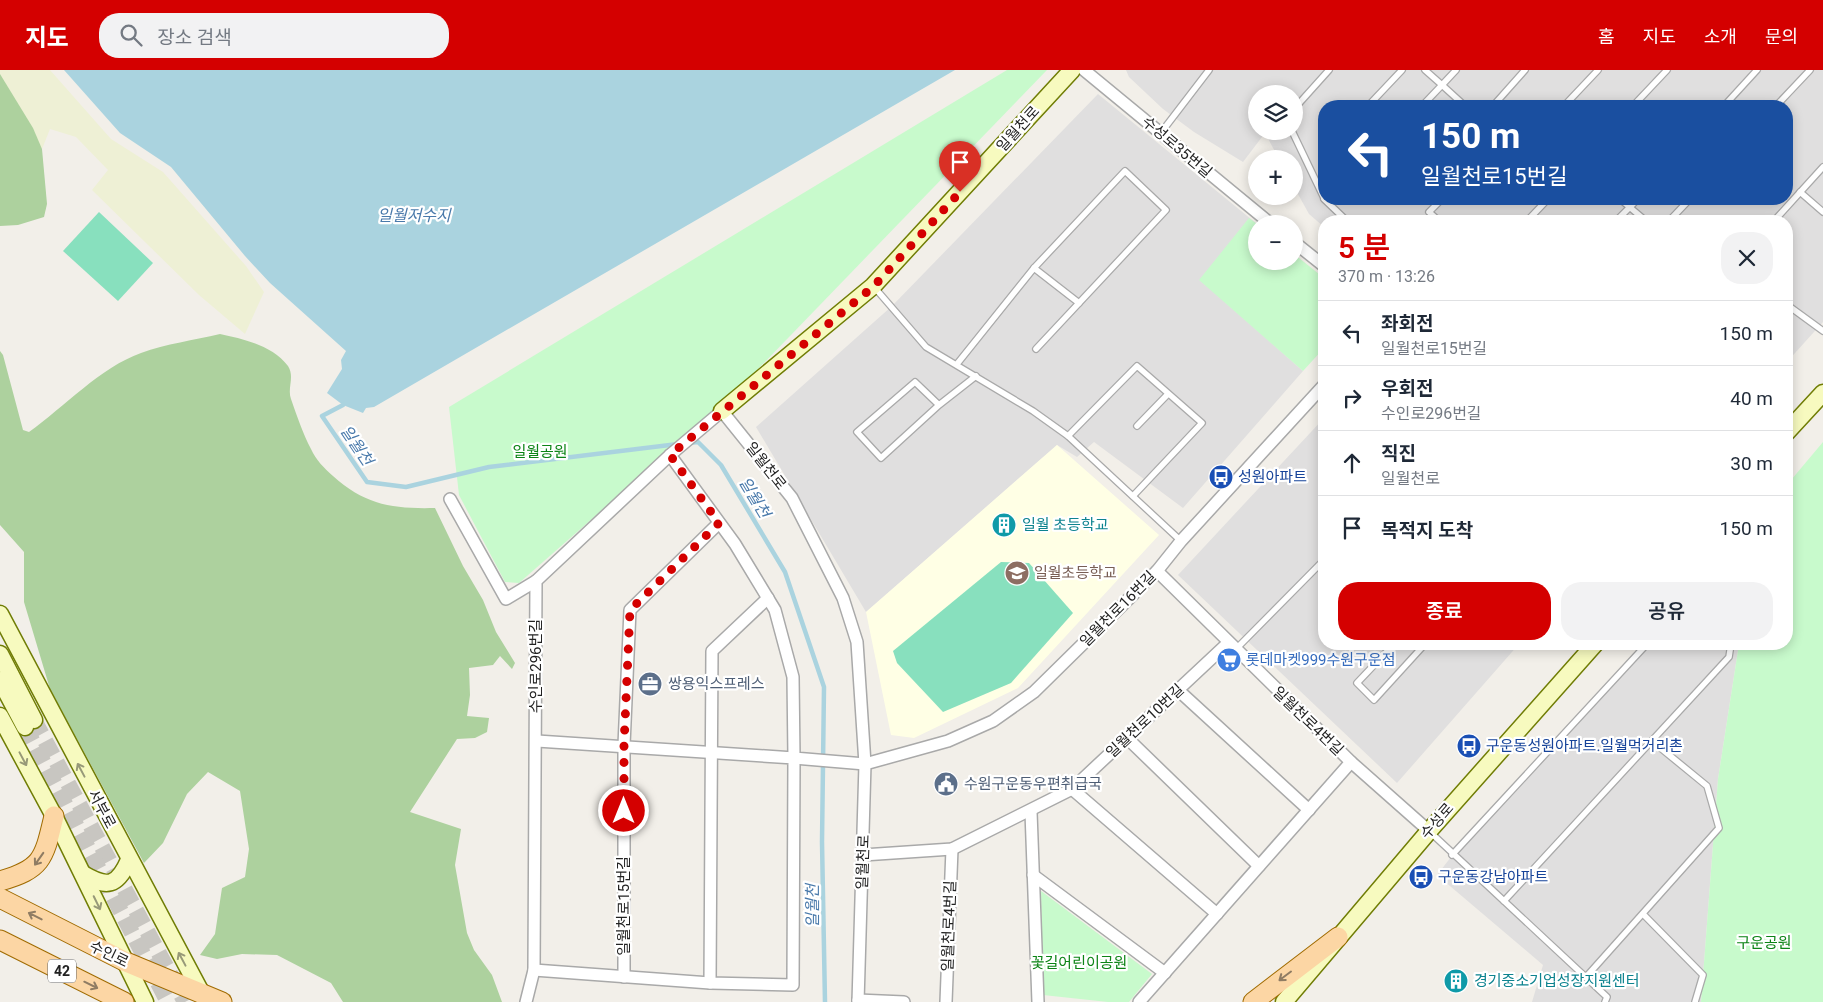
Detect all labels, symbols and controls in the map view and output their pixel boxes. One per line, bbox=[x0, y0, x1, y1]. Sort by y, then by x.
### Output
search box bbox=[99, 13, 449, 58]
icon: search bbox=[117, 21, 145, 49]
text: 지도 bbox=[25, 24, 69, 52]
text: 장소 검색 bbox=[157, 26, 232, 49]
text: 홈 bbox=[1598, 26, 1615, 47]
text: 지도 bbox=[1643, 26, 1676, 47]
text: 소개 bbox=[1704, 26, 1737, 47]
text: 문의 bbox=[1765, 26, 1798, 47]
map controls bbox=[1248, 85, 1303, 270]
button: layers bbox=[1248, 85, 1303, 140]
street label: 일월천로 bbox=[993, 102, 1043, 156]
street label: 수성로35번길 bbox=[1138, 113, 1216, 181]
text: 150 m bbox=[1421, 116, 1520, 157]
icon: left bbox=[1338, 120, 1403, 185]
pin bbox=[939, 141, 981, 192]
icon: arrive bbox=[946, 148, 974, 176]
button: + bbox=[1248, 150, 1303, 205]
text: 일월천로15번길 bbox=[1421, 164, 1567, 189]
water label: 일월저수지 bbox=[377, 206, 452, 225]
button: − bbox=[1248, 215, 1303, 270]
text: 5 분 bbox=[1338, 230, 1390, 265]
button: close bbox=[1721, 232, 1773, 284]
text: 370 m · 13:26 bbox=[1338, 267, 1435, 286]
text: 좌회전 bbox=[1381, 312, 1433, 335]
icon: left bbox=[1338, 319, 1366, 347]
text: 150 m bbox=[1720, 322, 1773, 345]
text: 일월천로15번길 bbox=[1381, 339, 1487, 358]
text: 우회전 bbox=[1381, 377, 1433, 400]
icon: right bbox=[1338, 384, 1366, 412]
text: 40 m bbox=[1730, 387, 1773, 410]
text: 수인로296번길 bbox=[1381, 404, 1482, 423]
water label: 일월천 bbox=[336, 422, 378, 471]
street label: 일월천로 bbox=[742, 439, 790, 493]
text: 직진 bbox=[1381, 442, 1416, 465]
park label: 일월공원 bbox=[512, 443, 568, 461]
icon: ahead bbox=[1338, 449, 1366, 477]
text: 30 m bbox=[1730, 452, 1773, 475]
bus stop icon: 성원아파트 bbox=[1208, 464, 1234, 490]
place label: 성원아파트 bbox=[1238, 468, 1307, 486]
text: 일월천로 bbox=[1381, 469, 1440, 488]
water label: 일월천 bbox=[735, 473, 775, 523]
building icon: 일월 초등학교 bbox=[991, 512, 1017, 538]
icon: arrive bbox=[1338, 514, 1366, 542]
place label: 일월 초등학교 bbox=[1022, 516, 1109, 534]
text: 150 m bbox=[1720, 517, 1773, 540]
text: 목적지 도착 bbox=[1381, 519, 1473, 542]
school or university icon: 일월초등학교 bbox=[1004, 560, 1030, 586]
place label: 일월초등학교 bbox=[1034, 564, 1117, 582]
street label: 일월천로16번길 bbox=[1076, 567, 1160, 651]
button: 종료 bbox=[1338, 582, 1551, 640]
button: 공유 bbox=[1561, 582, 1773, 640]
street label: 수인로296번길 bbox=[527, 619, 545, 713]
supermarket icon: 롯데마켓999수원구운점 bbox=[1216, 647, 1242, 673]
place label: 롯데마켓999수원구운점 bbox=[1246, 651, 1396, 669]
office icon: 쌍용익스프레스 bbox=[637, 671, 663, 697]
place label: 쌍용익스프레스 bbox=[668, 675, 765, 693]
street label: 일월천로10번길 bbox=[1102, 680, 1188, 762]
street label: 일월천로4번길 bbox=[1269, 683, 1347, 759]
bus stop icon: 구운동성원아파트.일월먹거리촌 bbox=[1456, 733, 1482, 759]
place label: 구운동성원아파트.일월먹거리촌 bbox=[1486, 737, 1683, 755]
one-way arrow bbox=[19, 751, 28, 766]
one-way arrow bbox=[76, 762, 86, 777]
public building icon: 수원구운동우편취급국 bbox=[933, 771, 959, 797]
place label: 수원구운동우편취급국 bbox=[964, 775, 1102, 793]
position arrow bbox=[597, 784, 649, 836]
street label: 서부로 bbox=[84, 786, 120, 832]
street label: 수성로 bbox=[1417, 799, 1457, 843]
street label: 일월천로 bbox=[853, 834, 873, 890]
one-way arrow bbox=[34, 852, 44, 866]
street label: 일월천로15번길 bbox=[615, 856, 633, 956]
bus stop icon: 구운동강남아파트 bbox=[1408, 864, 1434, 890]
place label: 구운동강남아파트 bbox=[1438, 868, 1549, 886]
street label: 일월천로4번길 bbox=[938, 880, 960, 972]
water label: 일월천 bbox=[803, 882, 822, 928]
one-way arrow bbox=[92, 896, 102, 911]
one-way arrow bbox=[27, 911, 42, 921]
park label: 구운공원 bbox=[1736, 934, 1792, 952]
street label: 수인로 bbox=[86, 937, 132, 971]
one-way arrow bbox=[177, 952, 187, 967]
park label: 꽃길어린이공원 bbox=[1031, 954, 1127, 972]
road number: 42 bbox=[48, 959, 76, 982]
building icon: 경기중소기업성장지원센터 bbox=[1443, 968, 1469, 994]
one-way arrow bbox=[1278, 971, 1292, 981]
place label: 경기중소기업성장지원센터 bbox=[1474, 972, 1640, 990]
one-way arrow bbox=[83, 981, 98, 990]

